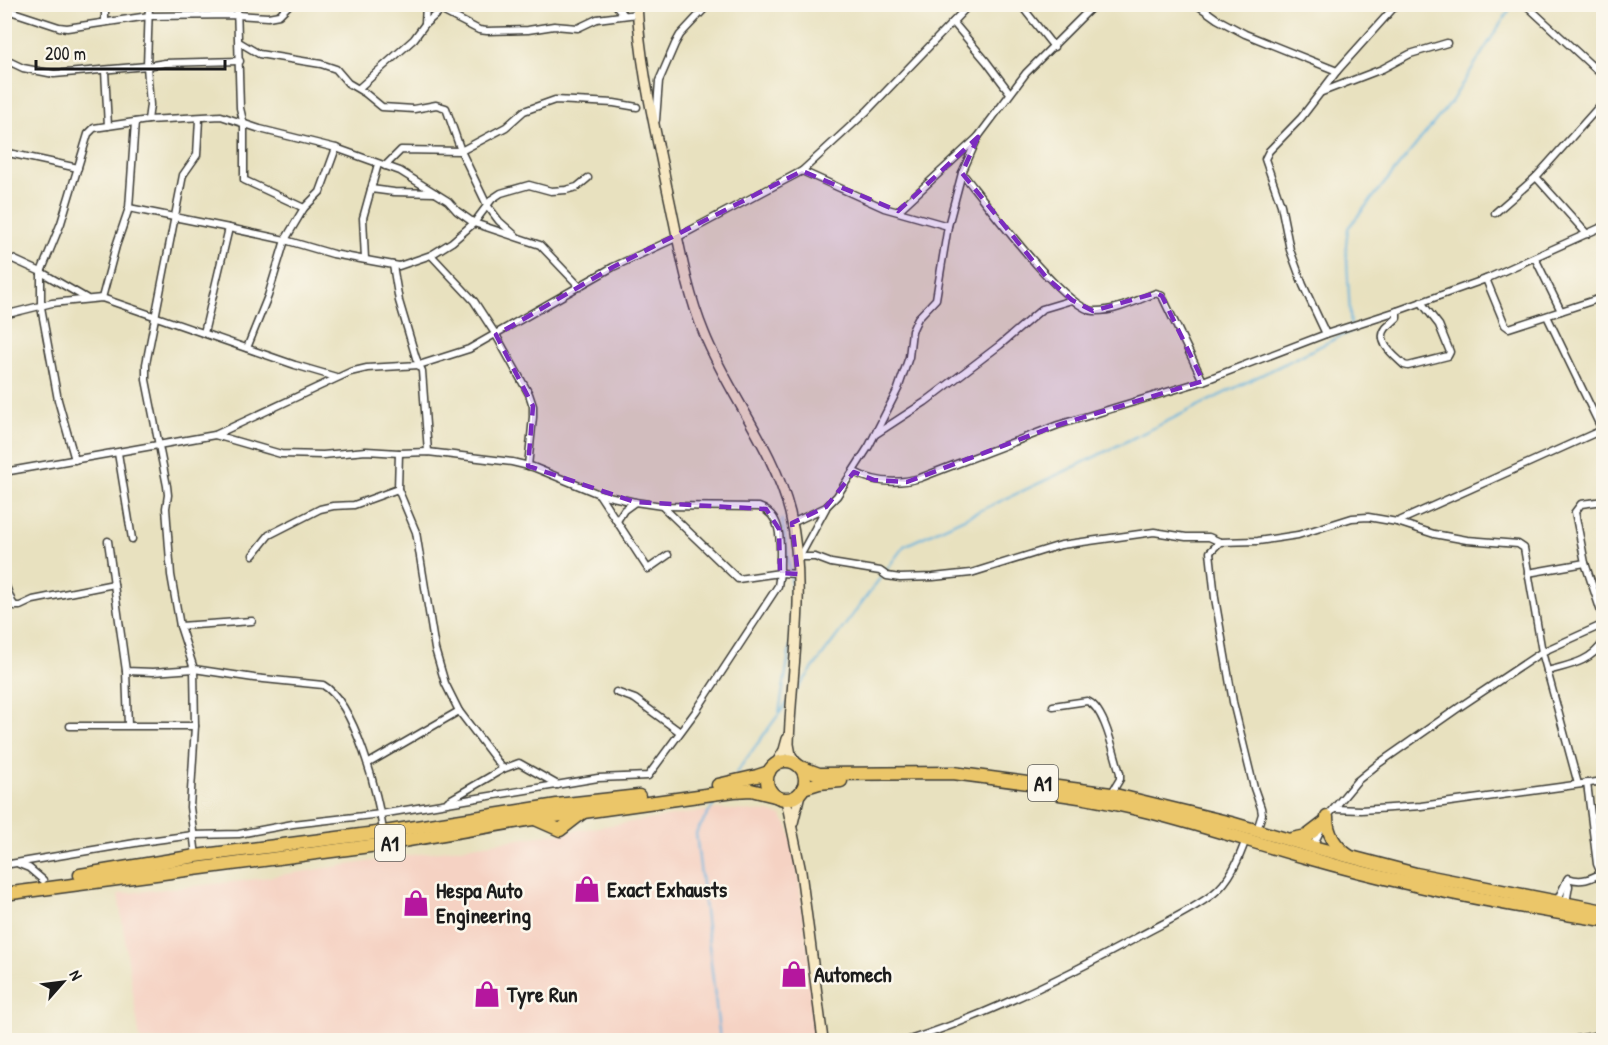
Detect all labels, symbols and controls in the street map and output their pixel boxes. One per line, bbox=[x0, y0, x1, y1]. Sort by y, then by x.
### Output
scale bar bbox=[36, 33, 225, 71]
text: 200 m bbox=[45, 41, 86, 66]
road number: A1 bbox=[1028, 765, 1058, 801]
road number: A1 bbox=[375, 825, 405, 861]
shop icon: Exact Exhausts bbox=[572, 874, 602, 904]
place label: Exact Exhausts bbox=[607, 874, 728, 904]
place label: Hespa Auto Engineering bbox=[436, 875, 531, 931]
shop icon: Hespa Auto Engineering bbox=[401, 888, 431, 918]
north arrow bbox=[33, 952, 93, 1012]
shop icon: Automech bbox=[779, 959, 809, 989]
place label: Automech bbox=[814, 959, 892, 989]
text: N bbox=[65, 966, 88, 984]
shop icon: Tyre Run bbox=[472, 979, 502, 1009]
place label: Tyre Run bbox=[506, 979, 578, 1010]

